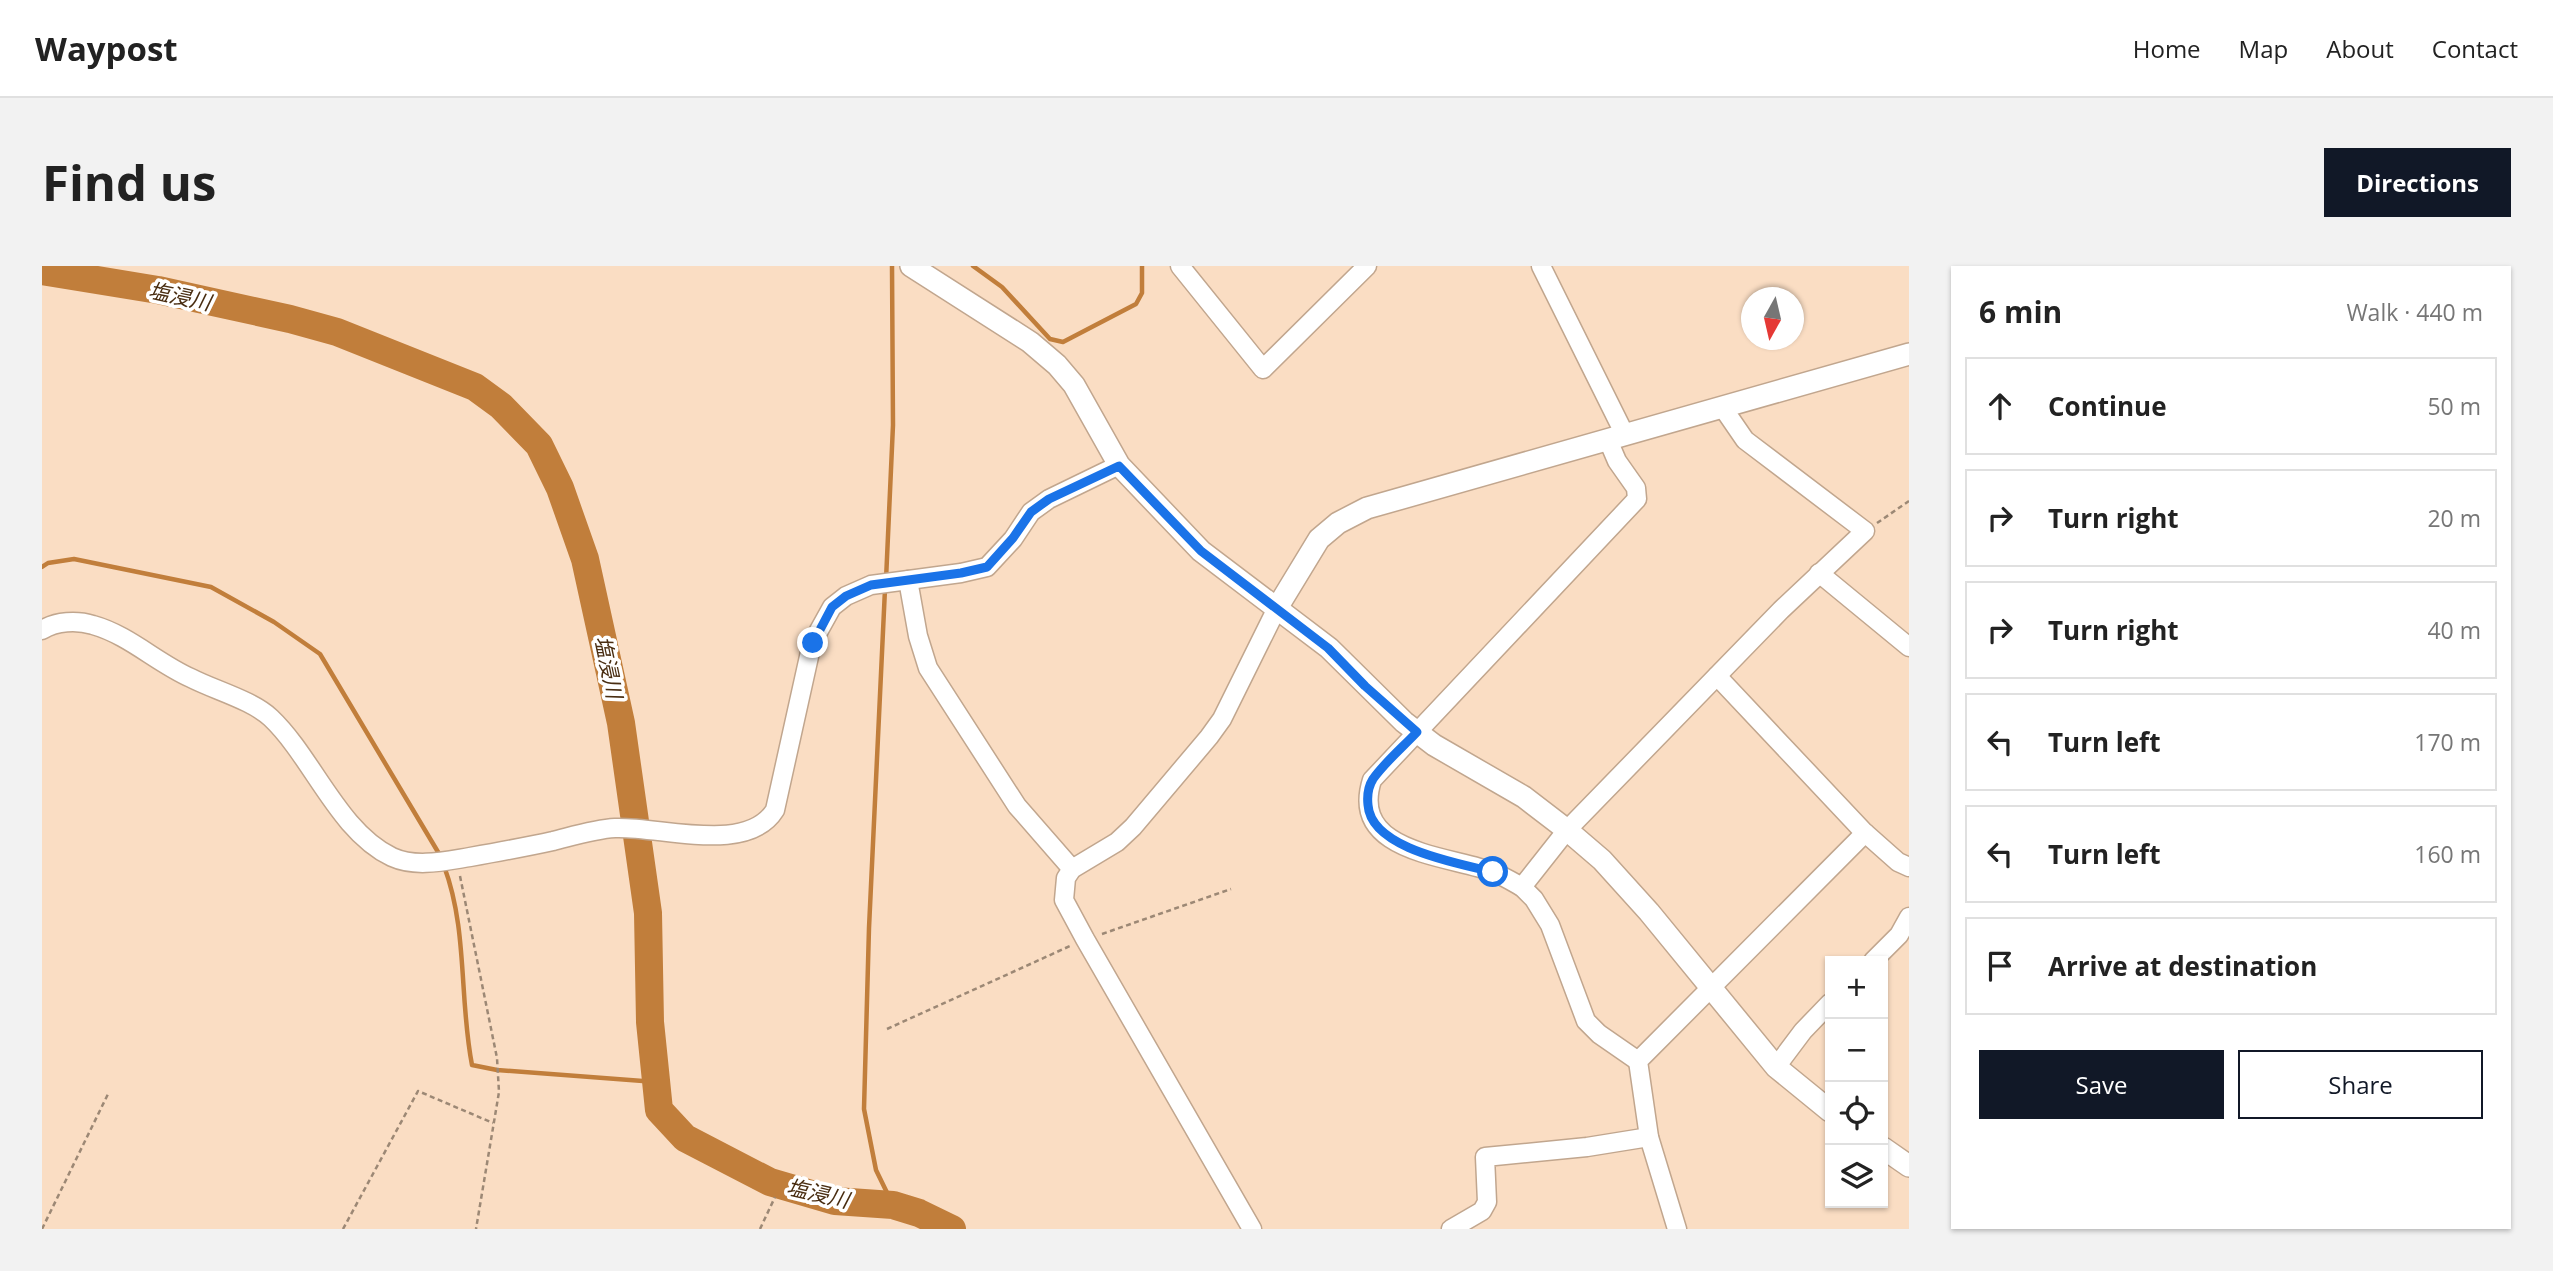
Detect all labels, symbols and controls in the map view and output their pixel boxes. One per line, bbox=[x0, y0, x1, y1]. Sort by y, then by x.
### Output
text: Waypost bbox=[35, 26, 178, 71]
text: Home bbox=[2133, 32, 2201, 65]
text: Map bbox=[2239, 32, 2288, 65]
text: About bbox=[2326, 32, 2394, 65]
text: Contact bbox=[2432, 32, 2518, 65]
button: Directions bbox=[2324, 148, 2511, 217]
text: Find us bbox=[42, 149, 216, 215]
water label: 塩浸川 bbox=[146, 276, 216, 317]
north arrow bbox=[1741, 287, 1804, 350]
text: 6 min bbox=[1979, 291, 2062, 332]
text: Walk · 440 m bbox=[2346, 296, 2483, 328]
icon: ahead bbox=[1981, 387, 2019, 425]
text: Continue bbox=[2048, 388, 2167, 424]
text: 50 m bbox=[2427, 390, 2481, 422]
icon: right bbox=[1981, 499, 2019, 537]
text: Turn right bbox=[2048, 500, 2179, 536]
text: 20 m bbox=[2427, 502, 2481, 534]
icon: right bbox=[1981, 611, 2019, 649]
text: Turn right bbox=[2048, 612, 2179, 648]
text: 40 m bbox=[2427, 614, 2481, 646]
route end bbox=[797, 627, 828, 658]
water label: 塩浸川 bbox=[589, 633, 630, 703]
icon: left bbox=[1981, 723, 2019, 761]
text: Turn left bbox=[2048, 724, 2160, 760]
text: 170 m bbox=[2414, 726, 2481, 758]
icon: left bbox=[1981, 835, 2019, 873]
text: Turn left bbox=[2048, 836, 2160, 872]
text: 160 m bbox=[2414, 838, 2481, 870]
route start bbox=[1477, 856, 1508, 887]
icon: arrive bbox=[1981, 947, 2019, 985]
text: Arrive at destination bbox=[2048, 948, 2317, 984]
map controls bbox=[1825, 956, 1888, 1208]
button: + bbox=[1825, 956, 1888, 1019]
button: − bbox=[1825, 1019, 1888, 1082]
button: Save bbox=[1979, 1050, 2224, 1119]
button: Share bbox=[2238, 1050, 2483, 1119]
button: locate bbox=[1825, 1082, 1888, 1145]
button: layers bbox=[1825, 1145, 1888, 1208]
water label: 塩浸川 bbox=[784, 1172, 854, 1214]

